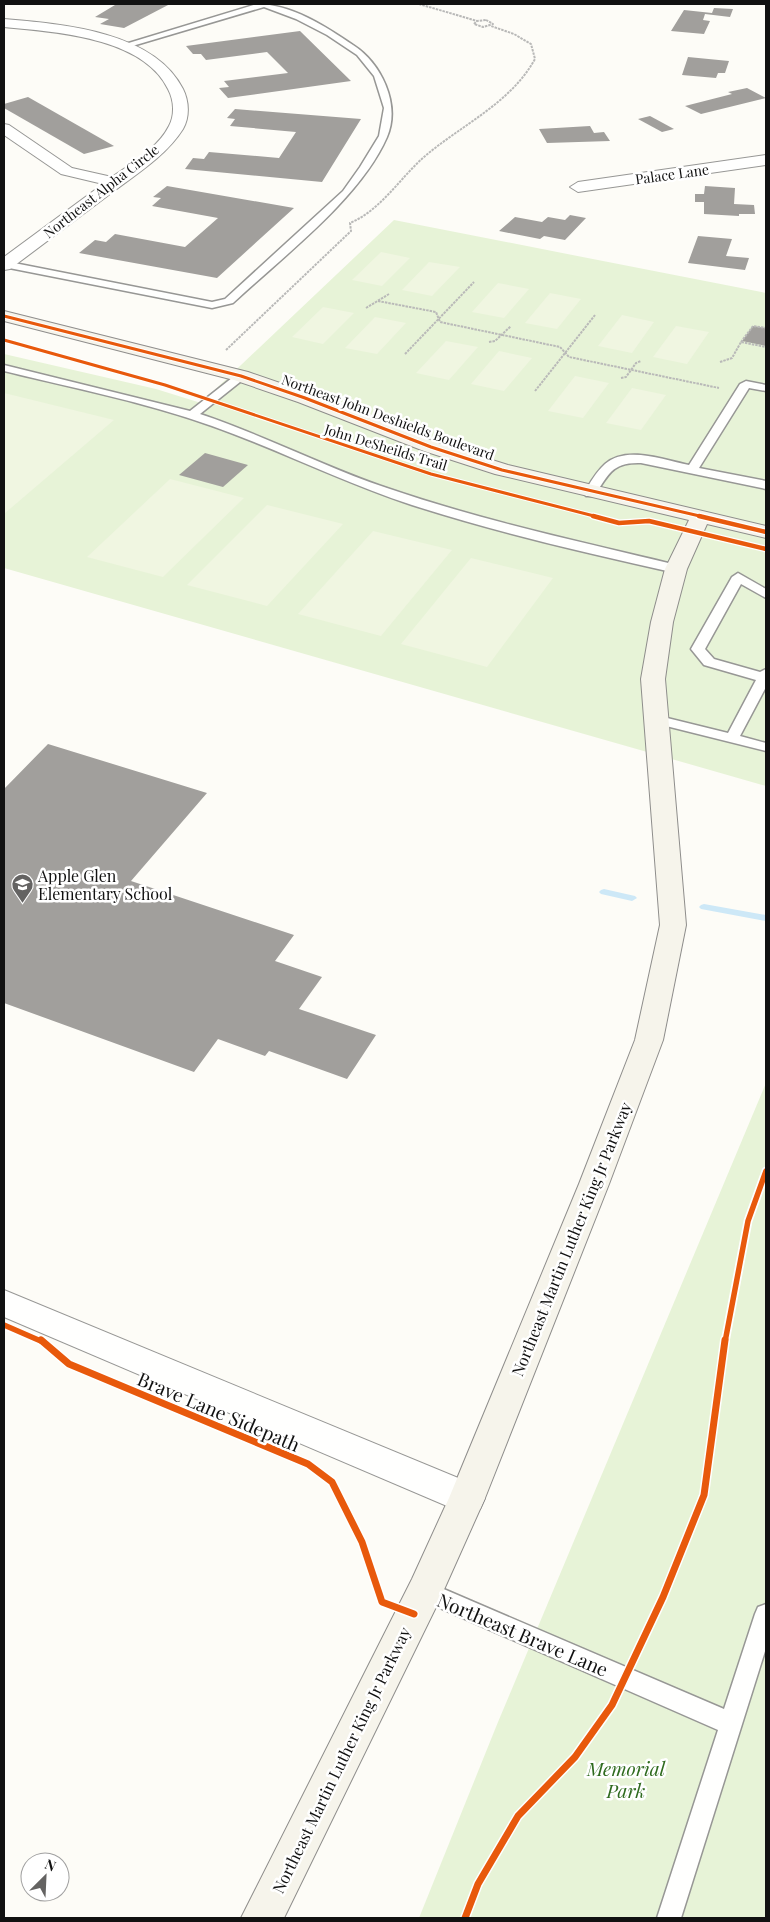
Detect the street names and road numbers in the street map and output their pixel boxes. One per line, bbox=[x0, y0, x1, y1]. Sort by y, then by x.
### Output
street label: Northeast Alpha Circle bbox=[39, 140, 163, 242]
street label: Palace Lane bbox=[634, 159, 710, 189]
street label: Northeast John Deshields Boulevard bbox=[279, 370, 497, 464]
street label: John DeSheilds Trail bbox=[321, 419, 450, 475]
street label: Northeast Martin Luther King Jr Parkway bbox=[506, 1099, 636, 1379]
street label: Brave Lane Sidepath bbox=[134, 1365, 304, 1457]
street label: Northeast Brave Lane bbox=[434, 1586, 612, 1682]
street label: Northeast Martin Luther King Jr Parkway bbox=[267, 1623, 415, 1897]

